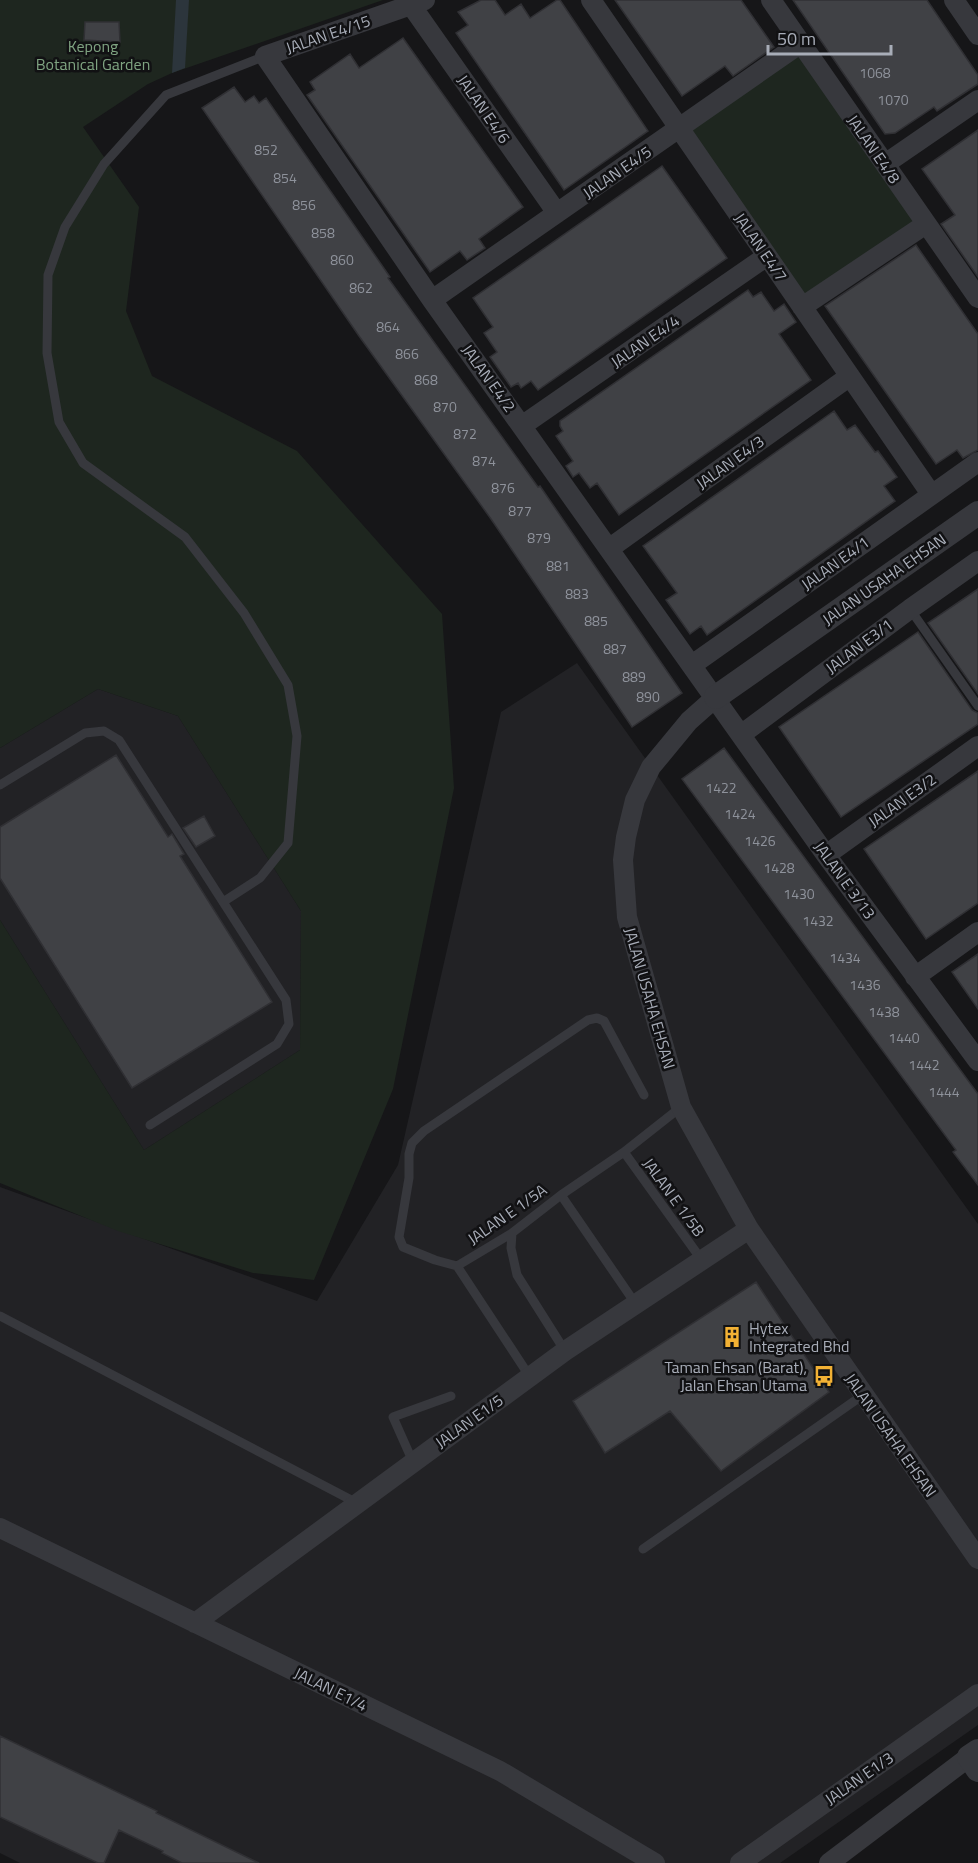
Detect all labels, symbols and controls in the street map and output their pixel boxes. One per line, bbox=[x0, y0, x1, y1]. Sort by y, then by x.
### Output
street label: JALAN E4/15 bbox=[282, 8, 374, 60]
scale bar bbox=[768, 18, 891, 56]
text: 50 m bbox=[777, 25, 816, 52]
park label: Kepong Botanical Garden bbox=[36, 34, 150, 76]
house number: 1068 bbox=[859, 62, 891, 83]
street label: JALAN E4/6 bbox=[451, 70, 517, 148]
house number: 1070 bbox=[877, 89, 909, 110]
street label: JALAN E4/8 bbox=[841, 110, 907, 188]
house number: 852 bbox=[254, 139, 278, 160]
street label: JALAN E4/5 bbox=[578, 139, 656, 205]
house number: 854 bbox=[273, 167, 297, 188]
house number: 856 bbox=[292, 194, 316, 215]
street label: JALAN E4/7 bbox=[728, 208, 794, 286]
house number: 858 bbox=[311, 222, 335, 243]
house number: 860 bbox=[330, 249, 354, 270]
house number: 862 bbox=[349, 277, 373, 298]
street label: JALAN E4/4 bbox=[606, 308, 684, 374]
house number: 864 bbox=[376, 316, 400, 337]
street label: JALAN E4/2 bbox=[456, 339, 522, 417]
house number: 866 bbox=[395, 343, 419, 364]
house number: 868 bbox=[414, 369, 438, 390]
house number: 870 bbox=[433, 396, 457, 417]
house number: 872 bbox=[453, 423, 477, 444]
street label: JALAN E4/3 bbox=[691, 429, 769, 495]
house number: 874 bbox=[472, 450, 496, 471]
house number: 876 bbox=[491, 477, 515, 498]
house number: 877 bbox=[508, 500, 532, 521]
house number: 879 bbox=[527, 527, 551, 548]
street label: JALAN USAHA EHSAN bbox=[817, 527, 951, 631]
street label: JALAN E4/1 bbox=[796, 530, 874, 596]
house number: 881 bbox=[546, 555, 570, 576]
house number: 883 bbox=[565, 583, 589, 604]
house number: 885 bbox=[584, 610, 608, 631]
street label: JALAN E3/1 bbox=[820, 613, 898, 679]
house number: 887 bbox=[603, 638, 627, 659]
house number: 889 bbox=[622, 666, 646, 687]
house number: 890 bbox=[636, 686, 660, 707]
street label: JALAN E3/2 bbox=[863, 767, 941, 833]
house number: 1422 bbox=[705, 777, 737, 798]
house number: 1424 bbox=[724, 803, 756, 824]
house number: 1426 bbox=[744, 830, 776, 851]
street label: JALAN E 3/13 bbox=[808, 836, 882, 924]
house number: 1428 bbox=[763, 857, 795, 878]
house number: 1430 bbox=[783, 883, 815, 904]
house number: 1432 bbox=[802, 910, 834, 931]
street label: JALAN USAHA EHSAN bbox=[618, 924, 682, 1072]
house number: 1434 bbox=[829, 947, 861, 968]
house number: 1436 bbox=[849, 974, 881, 995]
house number: 1438 bbox=[868, 1001, 900, 1022]
house number: 1440 bbox=[888, 1027, 920, 1048]
house number: 1442 bbox=[908, 1054, 940, 1075]
house number: 1444 bbox=[928, 1081, 960, 1102]
street label: JALAN E 1/5B bbox=[637, 1153, 711, 1242]
street label: JALAN E 1/5A bbox=[462, 1177, 552, 1250]
place label: Hytex Integrated Bhd bbox=[749, 1316, 850, 1358]
building icon: Hytex Integrated Bhd bbox=[720, 1325, 744, 1349]
place label: Taman Ehsan (Barat), Jalan Ehsan Utama bbox=[664, 1355, 807, 1397]
bus stop icon: Taman Ehsan (Barat), Jalan Ehsan Utama bbox=[812, 1364, 836, 1388]
street label: JALAN USAHA EHSAN bbox=[839, 1368, 943, 1502]
street label: JALAN E1/5 bbox=[430, 1388, 508, 1454]
street label: JALAN E1/4 bbox=[290, 1661, 372, 1717]
street label: JALAN E1/3 bbox=[820, 1745, 898, 1811]

